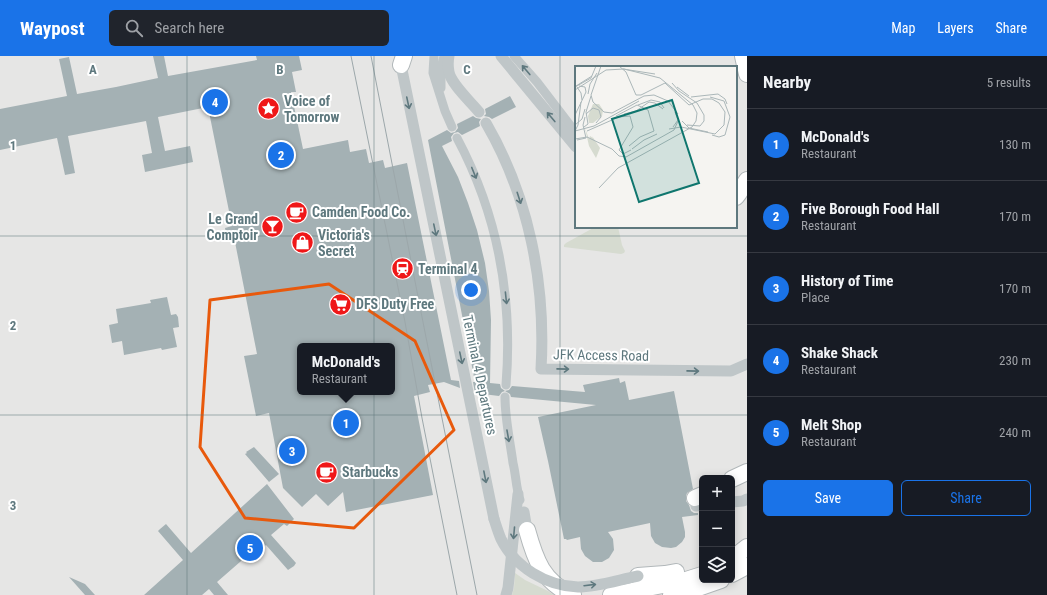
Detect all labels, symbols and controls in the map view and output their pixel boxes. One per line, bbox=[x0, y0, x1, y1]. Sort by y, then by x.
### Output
search box bbox=[109, 10, 389, 46]
text: Waypost bbox=[20, 17, 85, 40]
icon: search bbox=[123, 17, 145, 39]
text: Search here bbox=[155, 19, 224, 37]
text: Map bbox=[891, 20, 915, 36]
text: Layers bbox=[937, 20, 974, 36]
text: Share bbox=[996, 20, 1027, 36]
text: A bbox=[89, 62, 97, 77]
text: B bbox=[276, 62, 284, 77]
text: C bbox=[463, 62, 471, 77]
one-way arrow bbox=[521, 64, 530, 75]
inset map bbox=[575, 66, 737, 228]
text: Nearby bbox=[763, 72, 811, 92]
text: 5 results bbox=[987, 75, 1031, 90]
pin: 4 bbox=[202, 87, 228, 117]
place label: Voice of Tomorrow bbox=[284, 93, 339, 125]
place icon: Voice of Tomorrow bbox=[256, 96, 282, 122]
one-way arrow bbox=[405, 96, 413, 109]
one-way arrow bbox=[546, 112, 555, 122]
text: McDonald's bbox=[801, 128, 869, 146]
text: 1 bbox=[773, 137, 779, 152]
text: 130 m bbox=[999, 137, 1031, 152]
text: 1 bbox=[10, 138, 16, 153]
pin: 2 bbox=[268, 140, 294, 170]
text: Restaurant bbox=[801, 146, 856, 161]
one-way arrow bbox=[470, 166, 478, 178]
one-way arrow bbox=[516, 191, 523, 204]
cafe icon: Camden Food Co. bbox=[284, 199, 310, 225]
text: Five Borough Food Hall bbox=[801, 200, 940, 218]
place label: Camden Food Co. bbox=[312, 204, 410, 220]
text: 2 bbox=[773, 209, 779, 224]
text: 170 m bbox=[999, 209, 1031, 224]
place label: Le Grand Comptoir bbox=[207, 211, 258, 243]
bar icon: Le Grand Comptoir bbox=[260, 214, 286, 240]
text: Restaurant bbox=[801, 218, 856, 233]
one-way arrow bbox=[431, 223, 439, 236]
place label: Victoria's Secret bbox=[318, 227, 370, 259]
shop icon: Victoria's Secret bbox=[289, 230, 315, 256]
station icon: Terminal 4 bbox=[389, 256, 415, 282]
place label: Terminal 4 bbox=[418, 261, 478, 277]
text: History of Time bbox=[801, 272, 894, 290]
your location bbox=[461, 280, 481, 300]
text: 3 bbox=[773, 281, 779, 296]
text: 170 m bbox=[999, 281, 1031, 296]
text: Place bbox=[801, 290, 830, 305]
supermarket icon: DFS Duty Free bbox=[328, 291, 354, 317]
one-way arrow bbox=[502, 291, 510, 304]
place label: DFS Duty Free bbox=[356, 296, 435, 312]
street label: Terminal 4 Departures bbox=[459, 314, 501, 436]
text: 2 bbox=[10, 318, 17, 333]
popup bbox=[297, 343, 395, 395]
text: Shake Shack bbox=[801, 344, 878, 362]
street label: JFK Access Road bbox=[553, 346, 649, 364]
one-way arrow bbox=[457, 351, 465, 364]
text: McDonald's bbox=[312, 353, 380, 371]
text: 4 bbox=[773, 353, 779, 368]
text: 230 m bbox=[999, 353, 1031, 368]
text: Restaurant bbox=[801, 362, 856, 377]
one-way arrow bbox=[556, 365, 569, 373]
one-way arrow bbox=[686, 367, 699, 375]
text: Restaurant bbox=[312, 371, 367, 386]
pin: 1 bbox=[333, 408, 359, 438]
text: Melt Shop bbox=[801, 416, 862, 434]
text: 5 bbox=[773, 425, 779, 440]
text: 240 m bbox=[999, 425, 1031, 440]
one-way arrow bbox=[505, 429, 513, 442]
text: Restaurant bbox=[801, 434, 856, 449]
pin: 3 bbox=[279, 436, 305, 466]
cafe icon: Starbucks bbox=[313, 459, 339, 485]
place label: Starbucks bbox=[342, 464, 398, 480]
one-way arrow bbox=[482, 470, 490, 483]
map controls bbox=[699, 475, 735, 583]
button: + bbox=[699, 475, 735, 511]
button: Save bbox=[763, 480, 893, 516]
button: Share bbox=[901, 480, 1031, 516]
text: 3 bbox=[10, 498, 16, 513]
button: − bbox=[699, 511, 735, 547]
one-way arrow bbox=[510, 526, 517, 539]
pin: 5 bbox=[237, 533, 263, 563]
button: layers bbox=[699, 547, 735, 583]
one-way arrow bbox=[583, 582, 596, 589]

